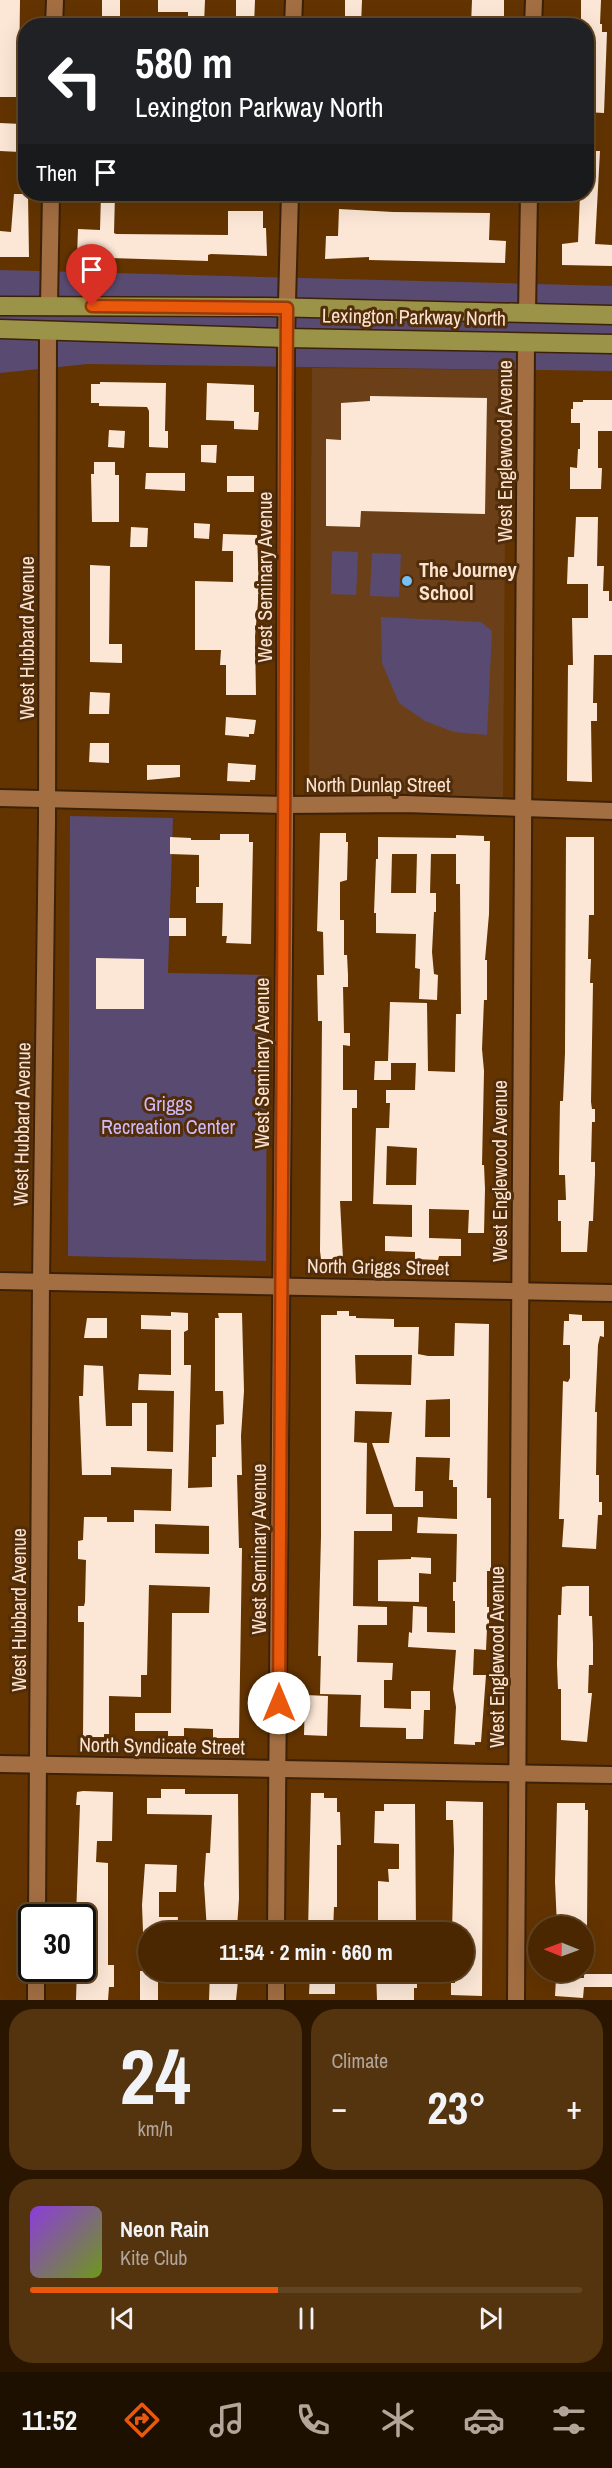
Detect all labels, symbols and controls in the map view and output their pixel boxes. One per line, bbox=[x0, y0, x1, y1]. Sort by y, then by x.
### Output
text: 580 m bbox=[135, 35, 233, 91]
icon: left bbox=[36, 42, 114, 120]
text: Lexington Parkway North bbox=[135, 89, 384, 125]
icon: arrive bbox=[89, 156, 122, 189]
text: Then bbox=[36, 158, 77, 188]
pin bbox=[66, 244, 117, 306]
icon: arrive bbox=[75, 253, 108, 286]
street label: Lexington Parkway North bbox=[322, 301, 506, 332]
street label: West Englewood Avenue bbox=[491, 360, 518, 542]
street label: West Seminary Avenue bbox=[251, 492, 278, 662]
street label: West Hubbard Avenue bbox=[13, 556, 40, 720]
place label: The Journey School bbox=[419, 556, 517, 606]
marker: The Journey School bbox=[400, 574, 414, 588]
street label: North Dunlap Street bbox=[306, 771, 451, 798]
street label: West Seminary Avenue bbox=[248, 978, 275, 1148]
street label: West Hubbard Avenue bbox=[7, 1042, 36, 1206]
street label: West Englewood Avenue bbox=[486, 1080, 513, 1262]
park label: Griggs Recreation Center bbox=[101, 1090, 236, 1140]
street label: North Griggs Street bbox=[307, 1252, 450, 1281]
street label: West Seminary Avenue bbox=[245, 1464, 272, 1634]
street label: West Hubbard Avenue bbox=[5, 1528, 32, 1692]
street label: West Englewood Avenue bbox=[483, 1566, 510, 1748]
position arrow bbox=[247, 1671, 311, 1735]
street label: North Syndicate Street bbox=[79, 1731, 246, 1760]
speed limit sign: 30 bbox=[18, 1904, 96, 1982]
north arrow bbox=[528, 1916, 594, 1982]
map controls bbox=[528, 1916, 594, 1982]
text: 11:54 · 2 min · 660 m bbox=[219, 1937, 393, 1967]
text: 24 bbox=[120, 2023, 191, 2128]
text: Climate bbox=[332, 2047, 388, 2074]
text: 23° bbox=[427, 2077, 486, 2138]
text: − bbox=[332, 2085, 347, 2129]
text: + bbox=[566, 2085, 582, 2129]
text: km/h bbox=[137, 2115, 173, 2142]
text: Neon Rain bbox=[120, 2214, 209, 2244]
text: Kite Club bbox=[120, 2244, 187, 2271]
icon: previous bbox=[106, 2302, 139, 2335]
icon: pause bbox=[290, 2302, 323, 2335]
icon: next bbox=[474, 2302, 507, 2335]
icon: directions bbox=[121, 2399, 163, 2441]
icon: music bbox=[206, 2399, 248, 2441]
icon: phone bbox=[292, 2399, 334, 2441]
icon: climate bbox=[377, 2399, 419, 2441]
icon: car bbox=[463, 2399, 505, 2441]
icon: filters bbox=[548, 2399, 590, 2441]
text: 11:52 bbox=[22, 2402, 77, 2438]

